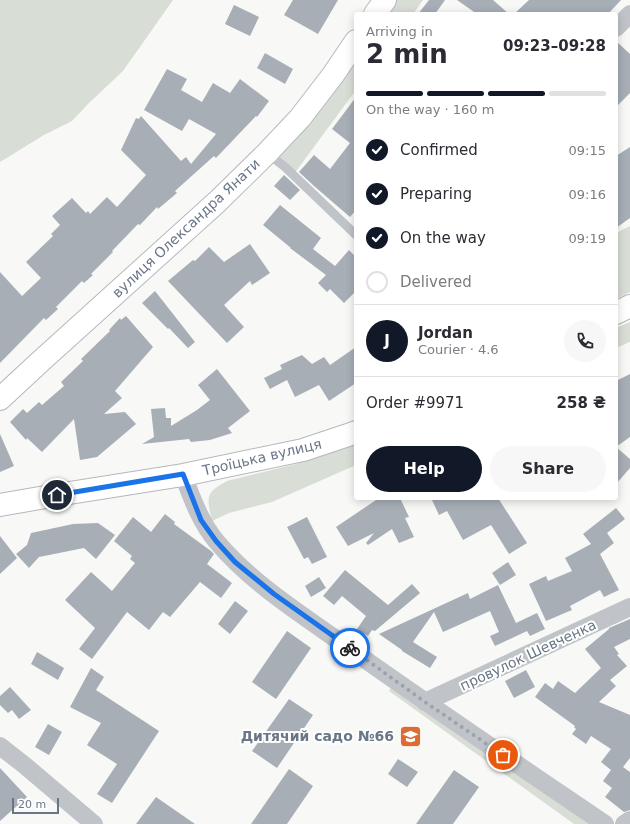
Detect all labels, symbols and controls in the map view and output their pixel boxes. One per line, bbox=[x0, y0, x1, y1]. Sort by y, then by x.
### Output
text: Arriving in bbox=[366, 24, 433, 39]
text: 09:23–09:28 bbox=[503, 37, 606, 55]
text: 2 min bbox=[366, 39, 448, 69]
text: On the way · 160 m bbox=[366, 102, 494, 117]
icon: check bbox=[366, 139, 388, 161]
text: Confirmed bbox=[400, 141, 478, 159]
text: 09:15 bbox=[569, 143, 606, 158]
street label: вулиця Олександра Янати bbox=[109, 155, 263, 301]
icon: check bbox=[366, 183, 388, 205]
text: Preparing bbox=[400, 185, 472, 203]
text: 09:16 bbox=[569, 187, 606, 202]
icon: check bbox=[366, 227, 388, 249]
text: On the way bbox=[400, 229, 486, 247]
text: 09:19 bbox=[569, 231, 606, 246]
text: Delivered bbox=[400, 273, 472, 291]
button: phone bbox=[564, 320, 606, 362]
text: Jordan bbox=[418, 324, 473, 342]
text: J bbox=[384, 332, 390, 350]
text: Courier · 4.6 bbox=[418, 342, 499, 357]
text: Order #9971 bbox=[366, 394, 464, 412]
text: 258 ₴ bbox=[557, 394, 606, 412]
street label: Троїцька вулиця bbox=[200, 436, 323, 479]
button: Help bbox=[366, 446, 482, 492]
button: Share bbox=[490, 446, 606, 492]
pin bbox=[40, 478, 74, 512]
icon: home bbox=[46, 484, 68, 506]
street label: провулок Шевченка bbox=[457, 616, 599, 694]
courier bbox=[330, 628, 370, 668]
icon: bike bbox=[339, 637, 361, 659]
school or university icon: Дитячий садо №66 bbox=[397, 723, 423, 749]
place label: Дитячий садо №66 bbox=[241, 728, 394, 744]
pin bbox=[486, 738, 520, 772]
icon: bag bbox=[492, 744, 514, 766]
scale bar bbox=[12, 796, 59, 815]
text: 20 m bbox=[18, 798, 46, 811]

